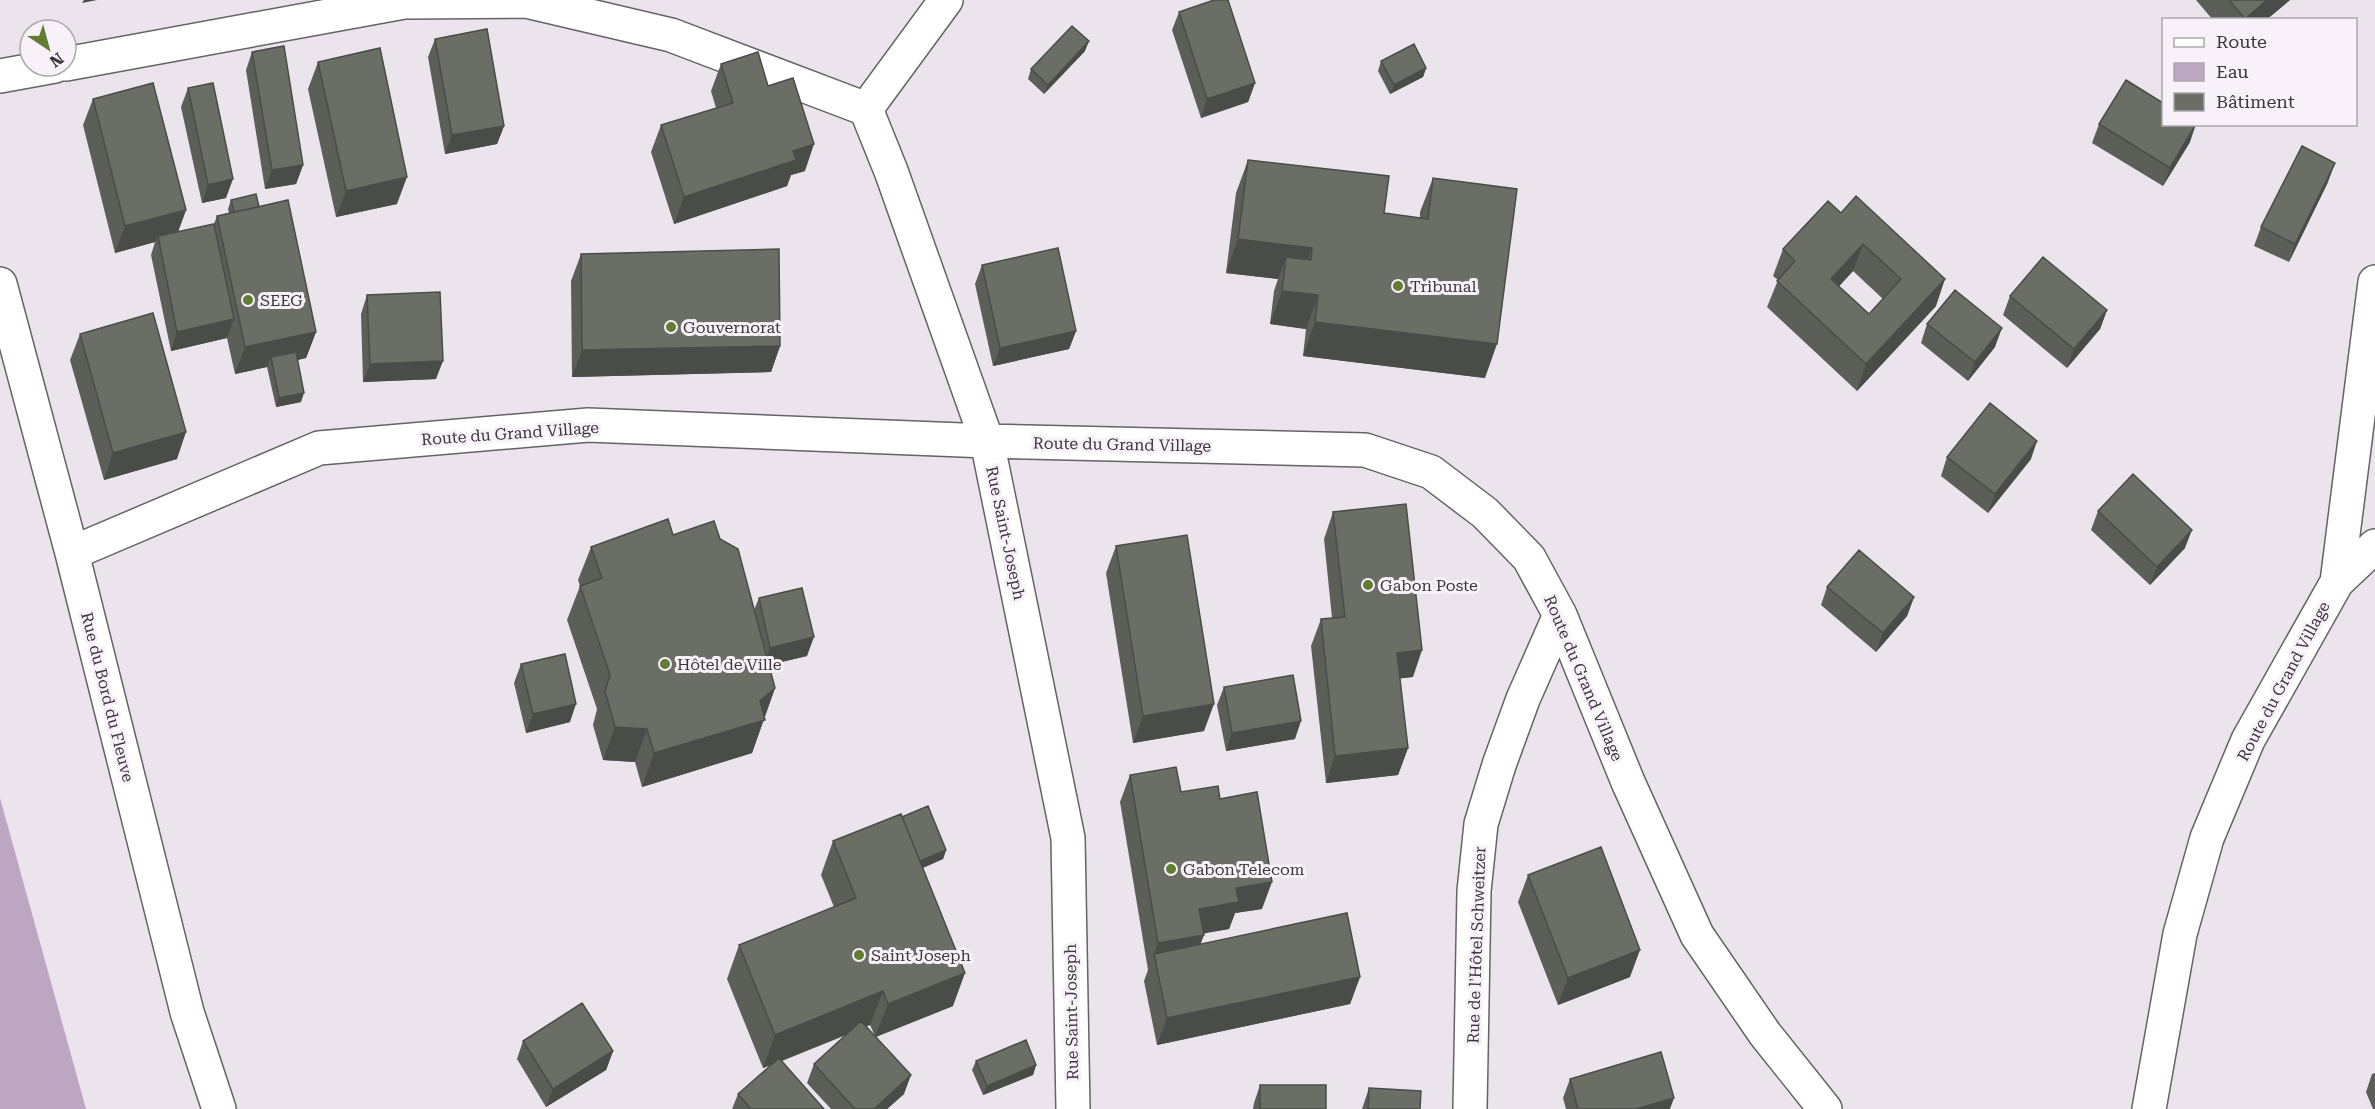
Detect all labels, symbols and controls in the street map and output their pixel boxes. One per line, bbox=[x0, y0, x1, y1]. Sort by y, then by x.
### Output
north arrow bbox=[18, 18, 78, 78]
legend bbox=[2162, 18, 2357, 126]
text: Route bbox=[2216, 31, 2267, 52]
text: N bbox=[46, 48, 67, 71]
text: Eau bbox=[2216, 61, 2249, 82]
text: Bâtiment bbox=[2216, 91, 2295, 112]
place label: Tribunal bbox=[1410, 277, 1477, 296]
marker: Tribunal bbox=[1391, 279, 1405, 293]
place label: SEEG bbox=[260, 291, 303, 310]
marker: SEEG bbox=[241, 293, 255, 307]
place label: Gouvernorat bbox=[683, 318, 781, 337]
marker: Gouvernorat bbox=[664, 320, 678, 334]
street label: Route du Grand Village bbox=[420, 418, 600, 449]
street label: Route du Grand Village bbox=[1033, 433, 1211, 456]
street label: Rue Saint-Joseph bbox=[982, 464, 1029, 602]
place label: Gabon Poste bbox=[1380, 576, 1478, 595]
marker: Gabon Poste bbox=[1361, 578, 1375, 592]
street label: Route du Grand Village bbox=[1540, 592, 1627, 764]
street label: Route du Grand Village bbox=[2233, 598, 2334, 764]
street label: Rue du Bord du Fleuve bbox=[77, 610, 138, 784]
place label: Hôtel de Ville bbox=[677, 655, 782, 674]
marker: Hôtel de Ville bbox=[658, 657, 672, 671]
street label: Rue de l'Hôtel Schweitzer bbox=[1464, 846, 1489, 1044]
place label: Gabon Telecom bbox=[1183, 860, 1305, 879]
marker: Gabon Telecom bbox=[1164, 862, 1178, 876]
street label: Rue Saint-Joseph bbox=[1061, 944, 1082, 1080]
place label: Saint Joseph bbox=[871, 946, 971, 965]
marker: Saint Joseph bbox=[852, 948, 866, 962]

